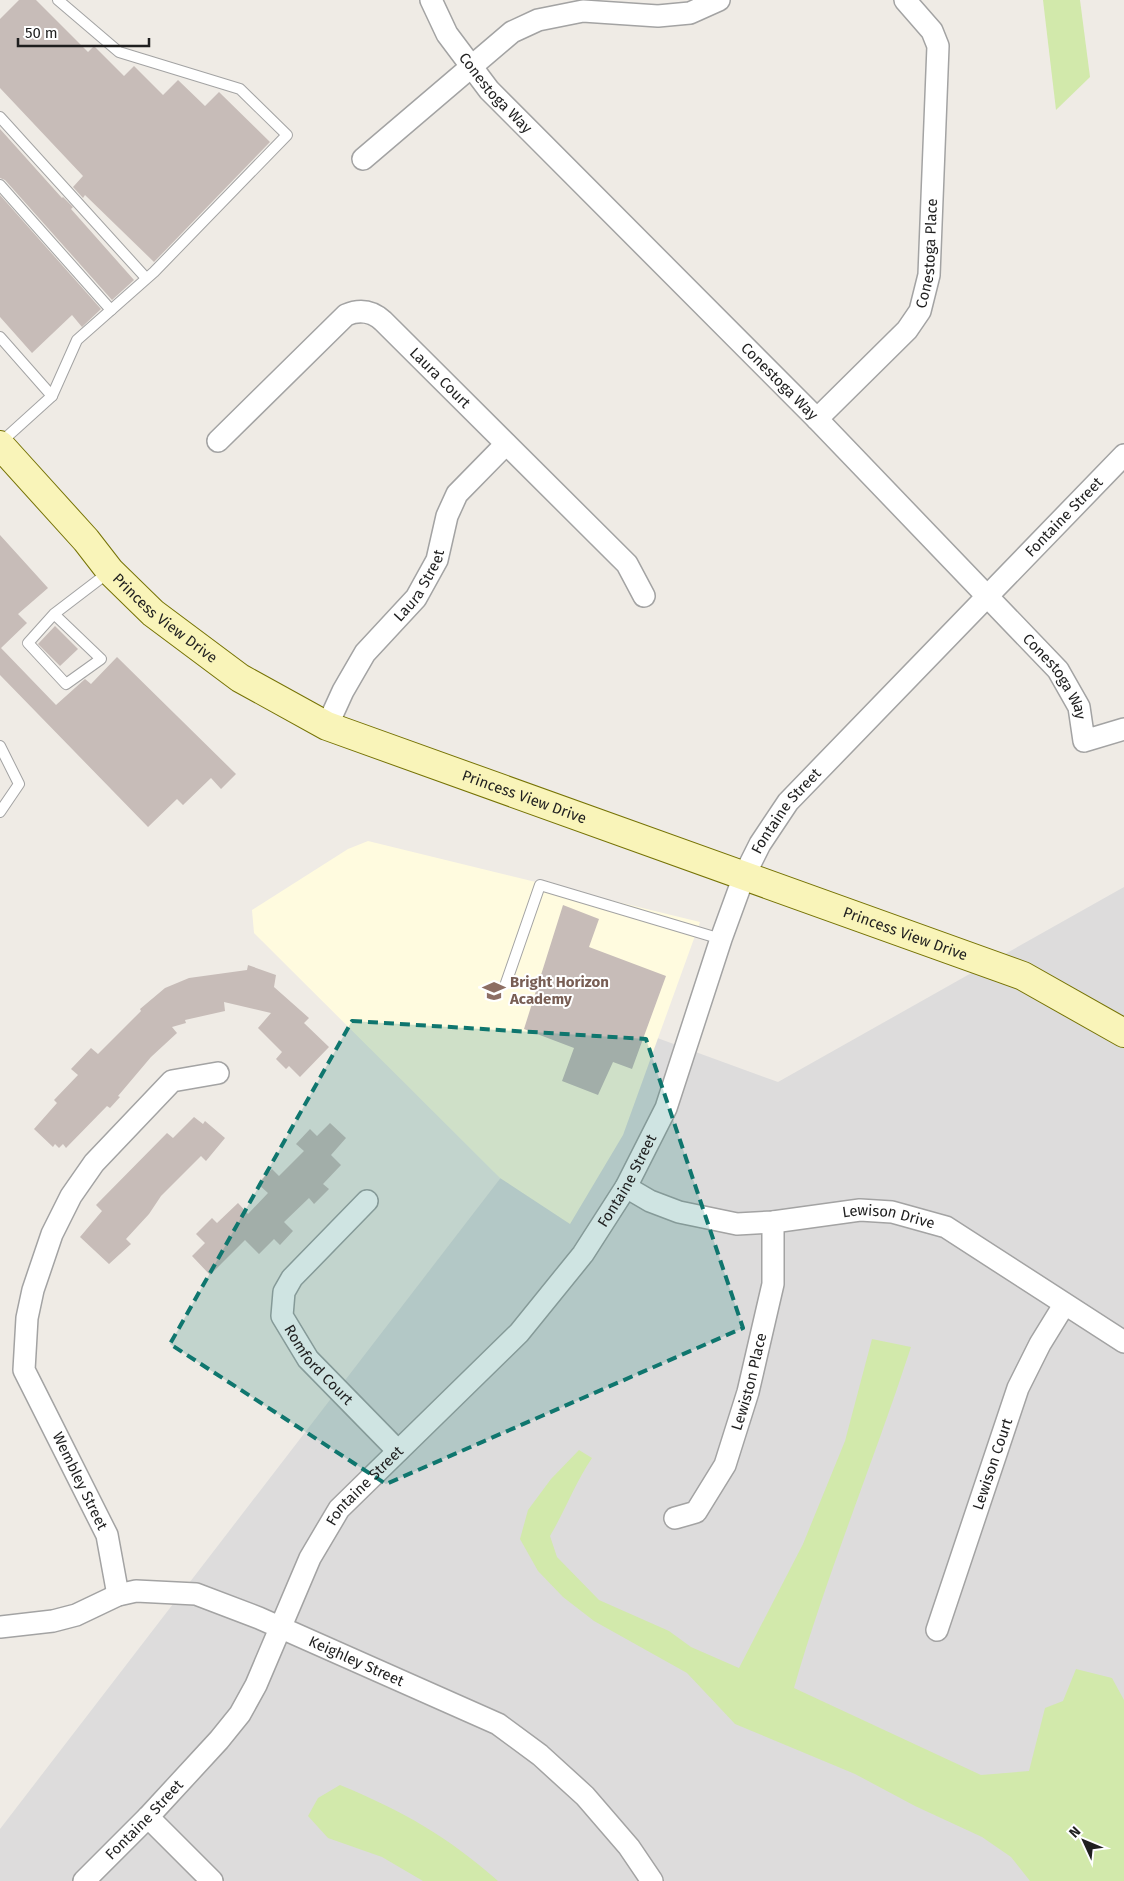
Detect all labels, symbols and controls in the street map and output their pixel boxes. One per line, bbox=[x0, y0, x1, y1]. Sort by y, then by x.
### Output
scale bar bbox=[18, 15, 149, 47]
text: 50 m bbox=[25, 24, 58, 42]
street label: Conestoga Way bbox=[455, 49, 536, 137]
street label: Conestoga Place bbox=[912, 198, 941, 310]
street label: Conestoga Way bbox=[737, 339, 822, 424]
street label: Laura Court bbox=[406, 344, 475, 412]
street label: Fontaine Street bbox=[1021, 473, 1107, 561]
street label: Laura Street bbox=[390, 547, 448, 625]
street label: Princess View Drive bbox=[109, 570, 221, 667]
street label: Conestoga Way bbox=[1019, 630, 1090, 721]
street label: Fontaine Street bbox=[748, 764, 825, 857]
street label: Princess View Drive bbox=[460, 766, 589, 827]
street label: Princess View Drive bbox=[841, 903, 970, 964]
place label: Bright Horizon Academy bbox=[509, 973, 609, 1008]
school or university icon: Bright Horizon Academy bbox=[481, 978, 507, 1004]
street label: Fontaine Street bbox=[594, 1131, 661, 1230]
street label: Lewison Drive bbox=[841, 1201, 937, 1232]
street label: Romford Court bbox=[280, 1321, 357, 1409]
street label: Lewiston Place bbox=[727, 1331, 770, 1433]
street label: Lewison Court bbox=[969, 1415, 1016, 1512]
street label: Wembley Street bbox=[49, 1429, 112, 1533]
street label: Fontaine Street bbox=[322, 1442, 407, 1529]
street label: Keighley Street bbox=[306, 1632, 407, 1690]
street label: Fontaine Street bbox=[102, 1776, 187, 1863]
north arrow bbox=[1059, 1816, 1109, 1866]
text: N bbox=[1066, 1823, 1084, 1842]

